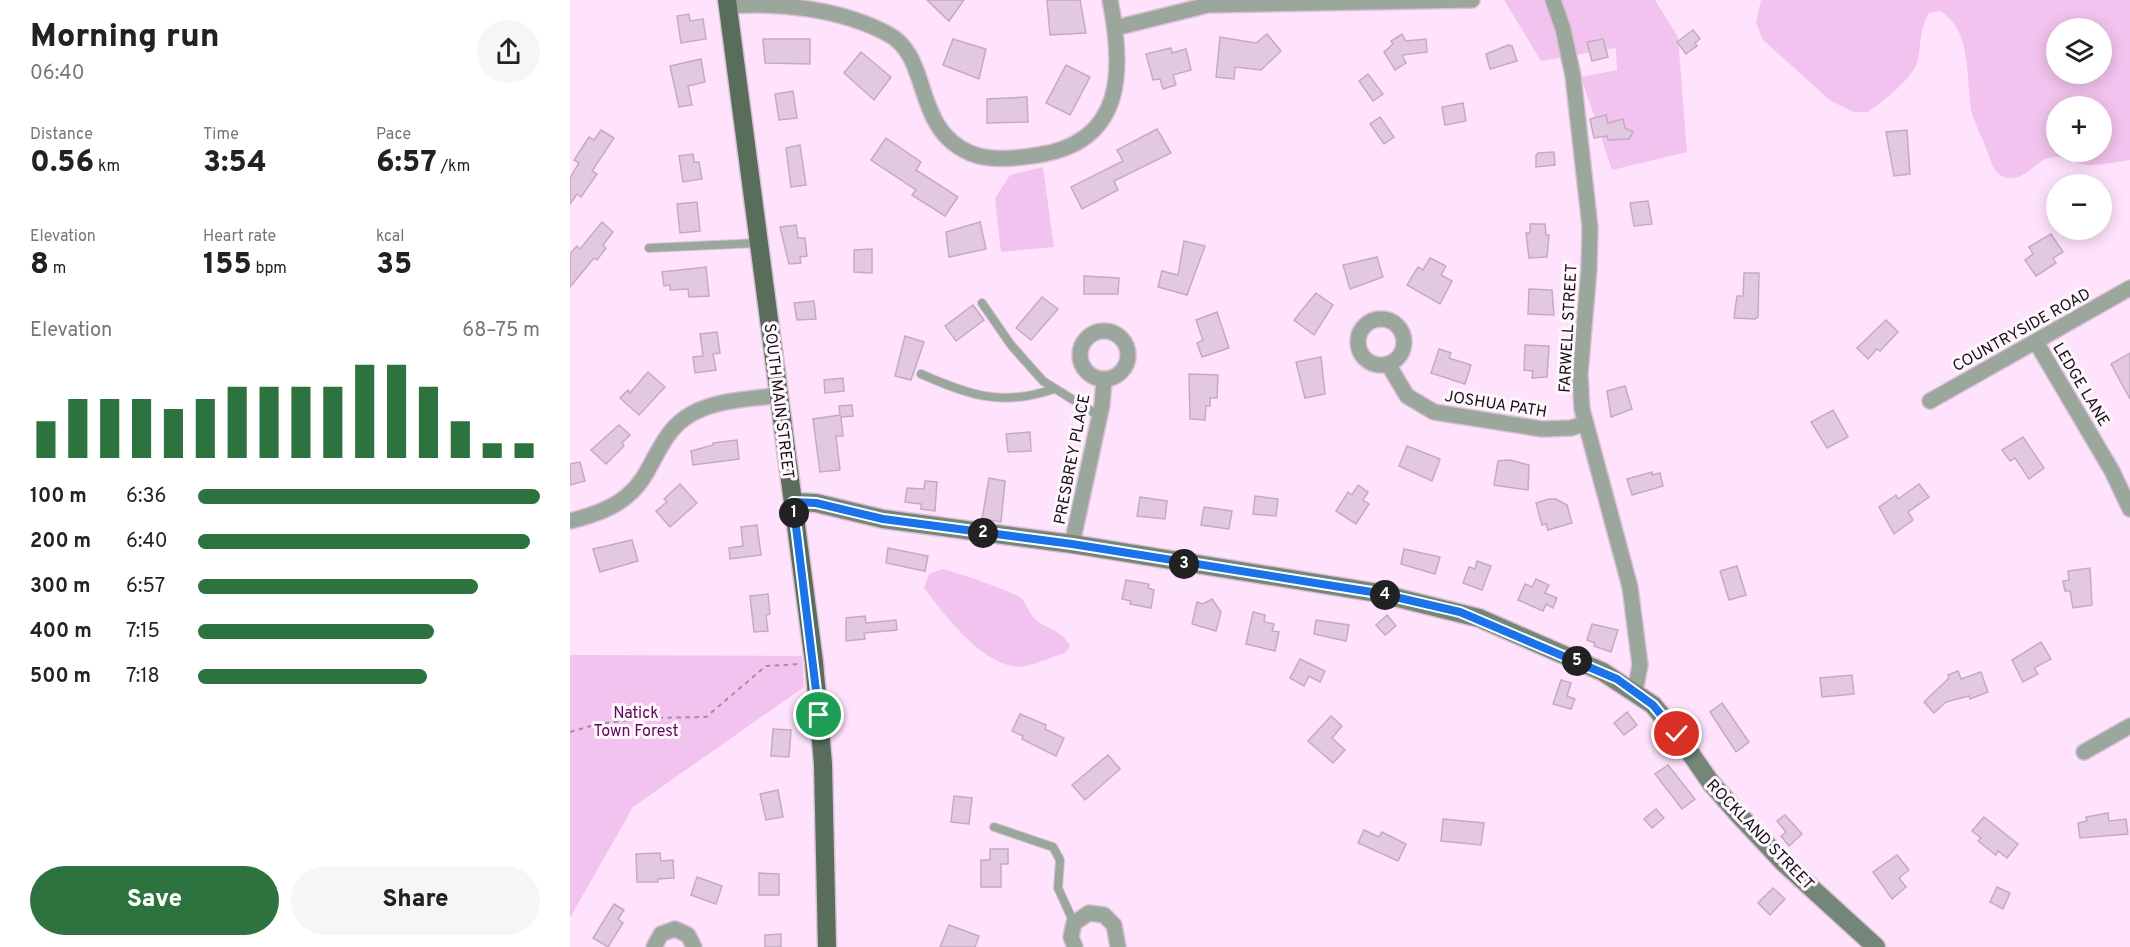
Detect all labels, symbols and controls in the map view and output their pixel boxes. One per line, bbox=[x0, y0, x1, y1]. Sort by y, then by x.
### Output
text: Morning run bbox=[30, 17, 220, 59]
map controls bbox=[2046, 18, 2112, 240]
button: layers bbox=[2046, 18, 2112, 84]
button: share bbox=[477, 20, 540, 83]
text: 06:40 bbox=[30, 61, 85, 87]
button: + bbox=[2046, 96, 2112, 162]
text: Distance bbox=[30, 125, 93, 145]
text: Time bbox=[203, 125, 239, 145]
text: Pace bbox=[376, 125, 411, 145]
text: 0.56 bbox=[30, 145, 94, 182]
text: 3:54 bbox=[203, 145, 267, 182]
text: 6:57 bbox=[376, 145, 437, 182]
text: km bbox=[94, 157, 120, 177]
text: /km bbox=[437, 157, 470, 177]
button: − bbox=[2046, 174, 2112, 240]
text: Elevation bbox=[30, 227, 96, 247]
text: Heart rate bbox=[203, 227, 276, 247]
text: kcal bbox=[376, 227, 404, 247]
text: 8 bbox=[30, 247, 49, 284]
text: 155 bbox=[203, 247, 252, 284]
text: 35 bbox=[376, 247, 412, 284]
text: m bbox=[49, 259, 66, 279]
text: bpm bbox=[252, 259, 287, 279]
street label: FARWELL STREET bbox=[1556, 263, 1582, 393]
street label: COUNTRYSIDE ROAD bbox=[1949, 284, 2095, 377]
text: Elevation bbox=[30, 318, 112, 344]
text: 68–75 m bbox=[462, 318, 540, 344]
street label: SOUTH MAIN STREET bbox=[759, 322, 797, 480]
street label: LEDGE LANE bbox=[2047, 339, 2113, 431]
street label: JOSHUA PATH bbox=[1443, 387, 1548, 423]
street label: PRESBREY PLACE bbox=[1050, 392, 1095, 526]
text: 100 m bbox=[30, 484, 87, 510]
text: 6:36 bbox=[126, 484, 166, 510]
pin: 1 bbox=[779, 498, 809, 528]
text: 1 bbox=[791, 503, 797, 523]
pin: 2 bbox=[968, 518, 998, 548]
text: 2 bbox=[978, 523, 988, 543]
text: 200 m bbox=[30, 529, 91, 555]
text: 6:40 bbox=[126, 529, 168, 555]
pin: 3 bbox=[1169, 549, 1199, 579]
text: 3 bbox=[1179, 554, 1189, 574]
text: 300 m bbox=[30, 574, 91, 600]
text: 6:57 bbox=[126, 574, 165, 600]
pin: 4 bbox=[1370, 580, 1400, 610]
text: 4 bbox=[1380, 585, 1390, 605]
text: 400 m bbox=[30, 619, 92, 645]
text: 7:15 bbox=[126, 619, 160, 645]
pin: 5 bbox=[1562, 646, 1592, 676]
text: 5 bbox=[1572, 651, 1582, 671]
text: 500 m bbox=[30, 664, 91, 690]
text: 7:18 bbox=[126, 664, 160, 690]
pin bbox=[793, 689, 844, 740]
icon: arrive bbox=[802, 698, 835, 731]
park label: Natick Town Forest bbox=[593, 704, 679, 742]
pin bbox=[1651, 708, 1702, 759]
icon: check bbox=[1660, 717, 1693, 750]
street label: ROCKLAND STREET bbox=[1702, 776, 1818, 895]
button: Save bbox=[30, 866, 279, 935]
button: Share bbox=[291, 866, 540, 935]

